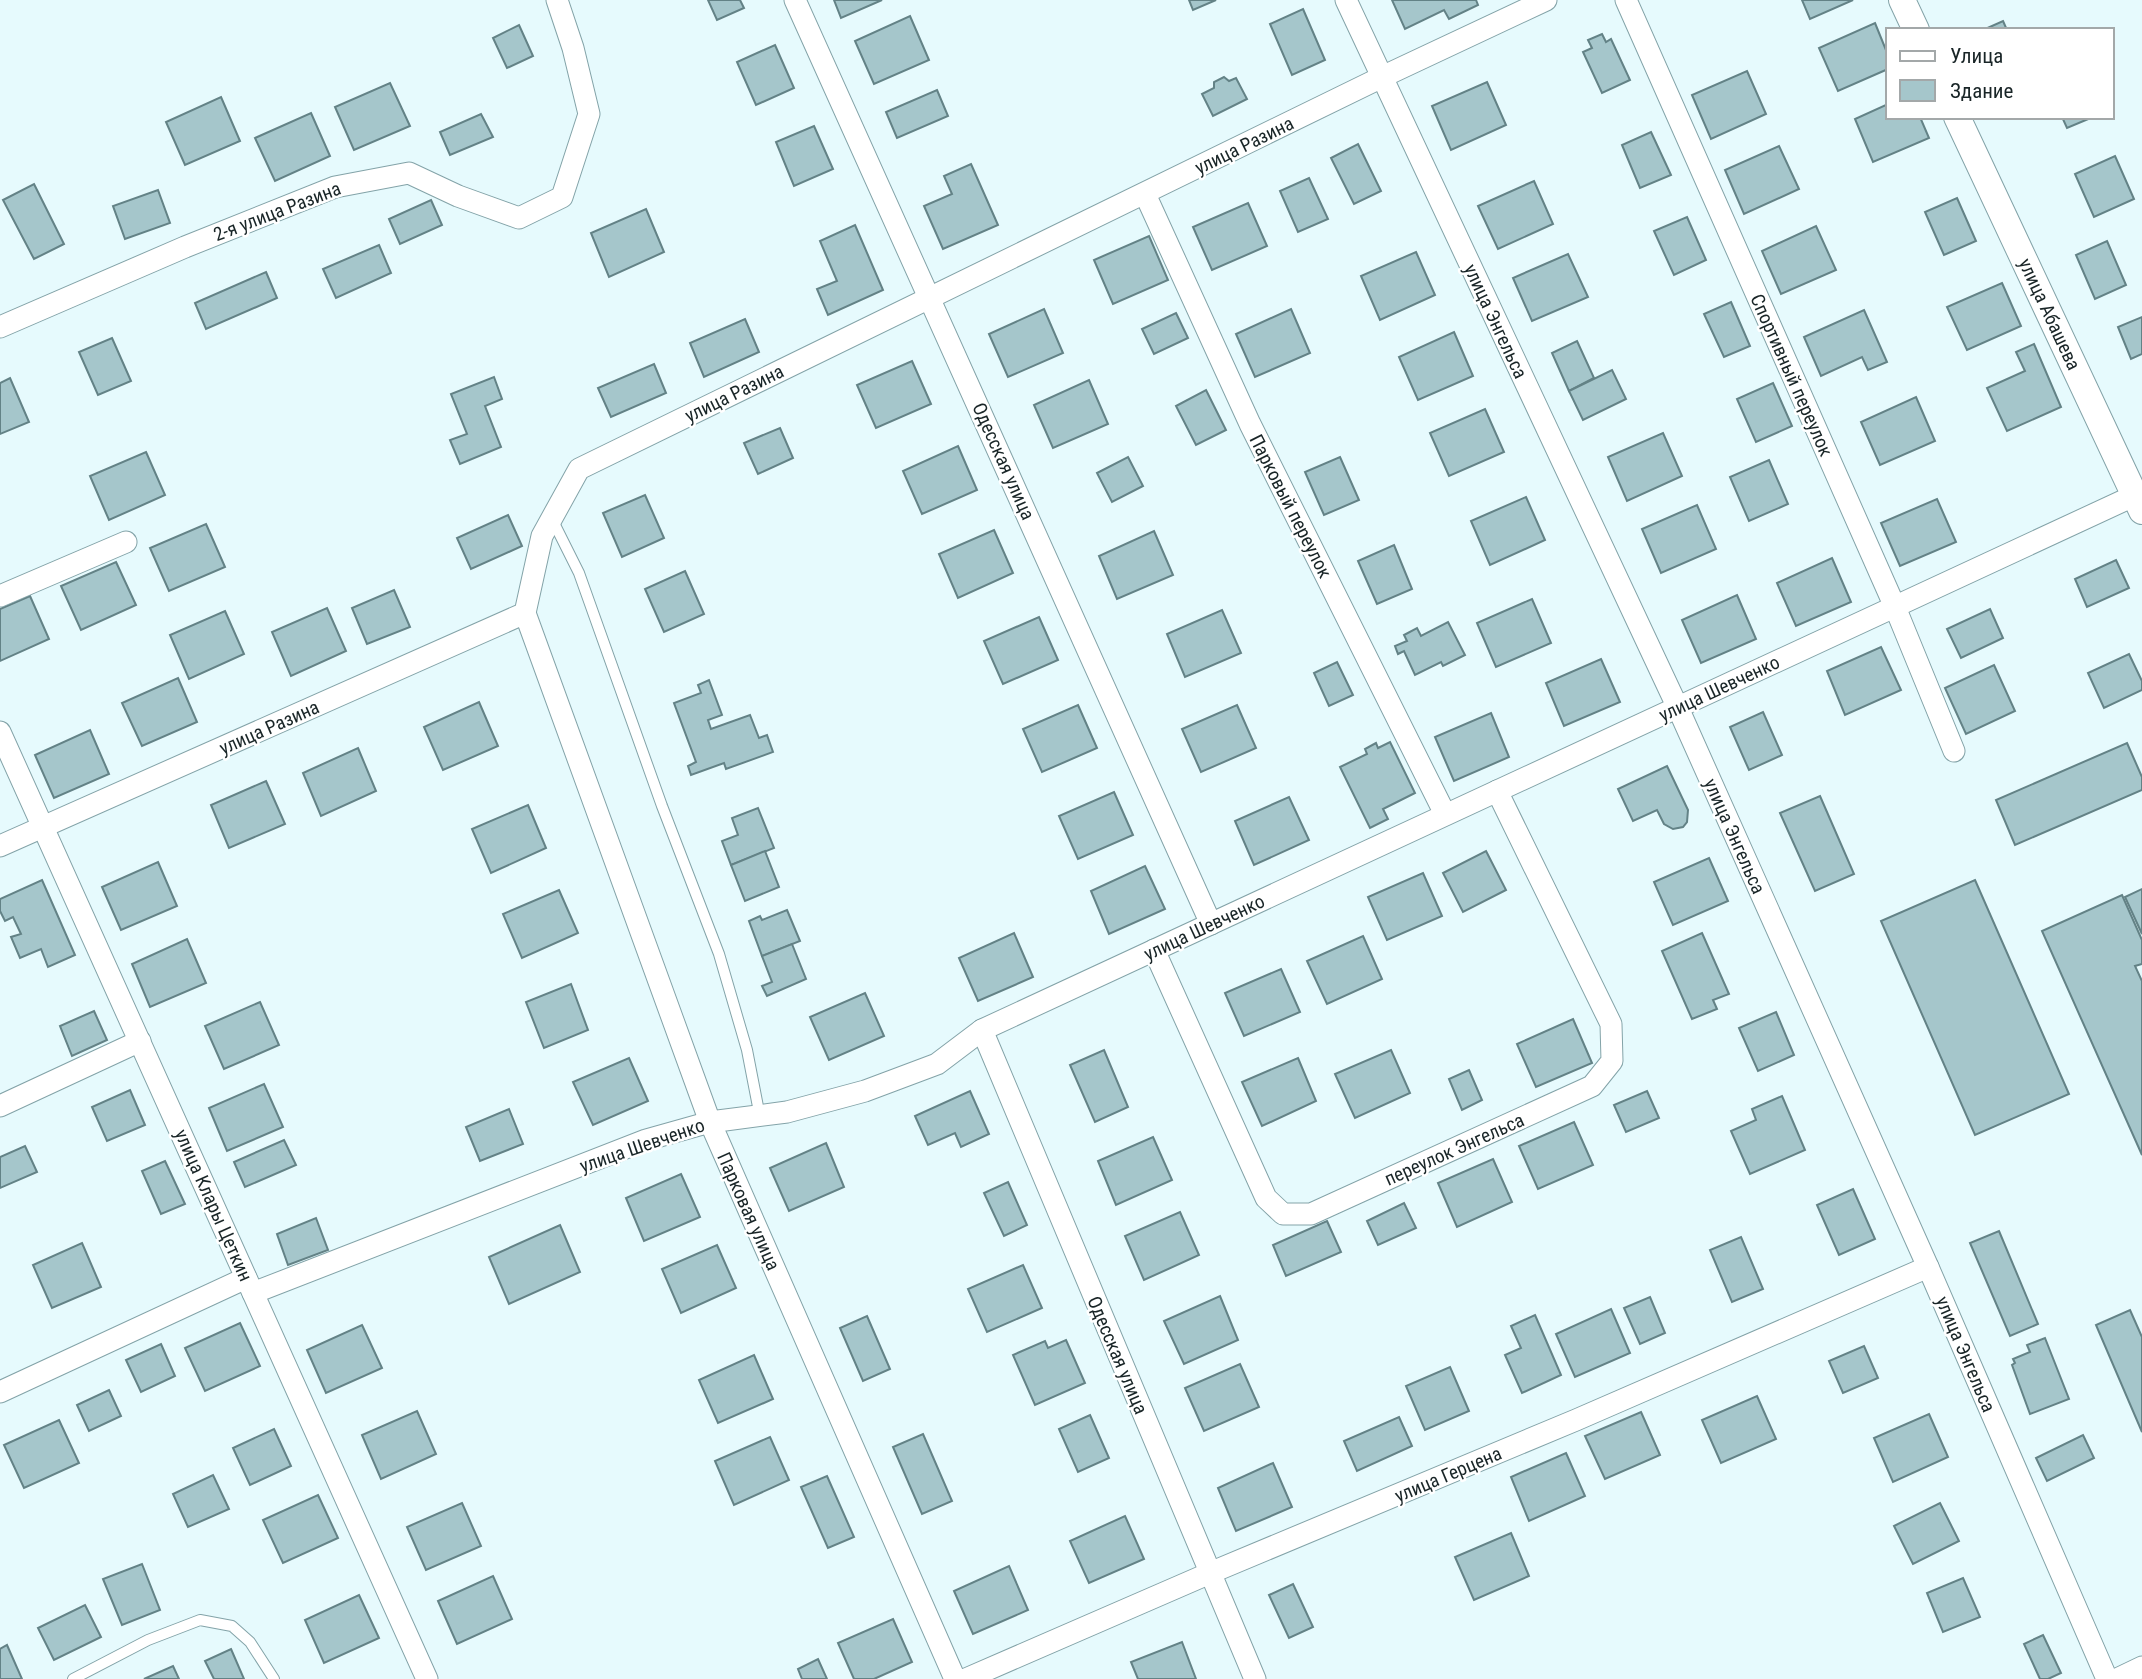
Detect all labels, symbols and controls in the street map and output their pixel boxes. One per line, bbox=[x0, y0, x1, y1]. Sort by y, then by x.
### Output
legend bbox=[1886, 28, 2114, 119]
text: Улица bbox=[1950, 44, 2003, 68]
text: Здание bbox=[1950, 79, 2014, 103]
street label: улица Разина bbox=[1191, 112, 1297, 179]
street label: 2-я улица Разина bbox=[210, 177, 344, 246]
street label: улица Абашева bbox=[2014, 255, 2085, 374]
street label: улица Энгельса bbox=[1459, 260, 1532, 382]
street label: Спортивный переулок bbox=[1745, 290, 1838, 460]
street label: улица Разина bbox=[681, 360, 787, 427]
street label: Одесская улица bbox=[967, 399, 1040, 523]
street label: Парковый переулок bbox=[1244, 431, 1337, 582]
street label: улица Шевченко bbox=[1655, 650, 1783, 726]
street label: улица Разина bbox=[216, 695, 323, 760]
street label: улица Энгельса bbox=[1699, 775, 1770, 897]
street label: улица Шевченко bbox=[1140, 889, 1268, 965]
street label: переулок Энгельса bbox=[1381, 1108, 1528, 1191]
street label: улица Шевченко bbox=[577, 1113, 708, 1178]
street label: улица Клары Цеткин bbox=[170, 1126, 257, 1285]
street label: Парковая улица bbox=[712, 1149, 785, 1274]
street label: Одесская улица bbox=[1082, 1293, 1153, 1418]
street label: улица Энгельса bbox=[1931, 1293, 2000, 1416]
street label: улица Герцена bbox=[1391, 1442, 1505, 1507]

